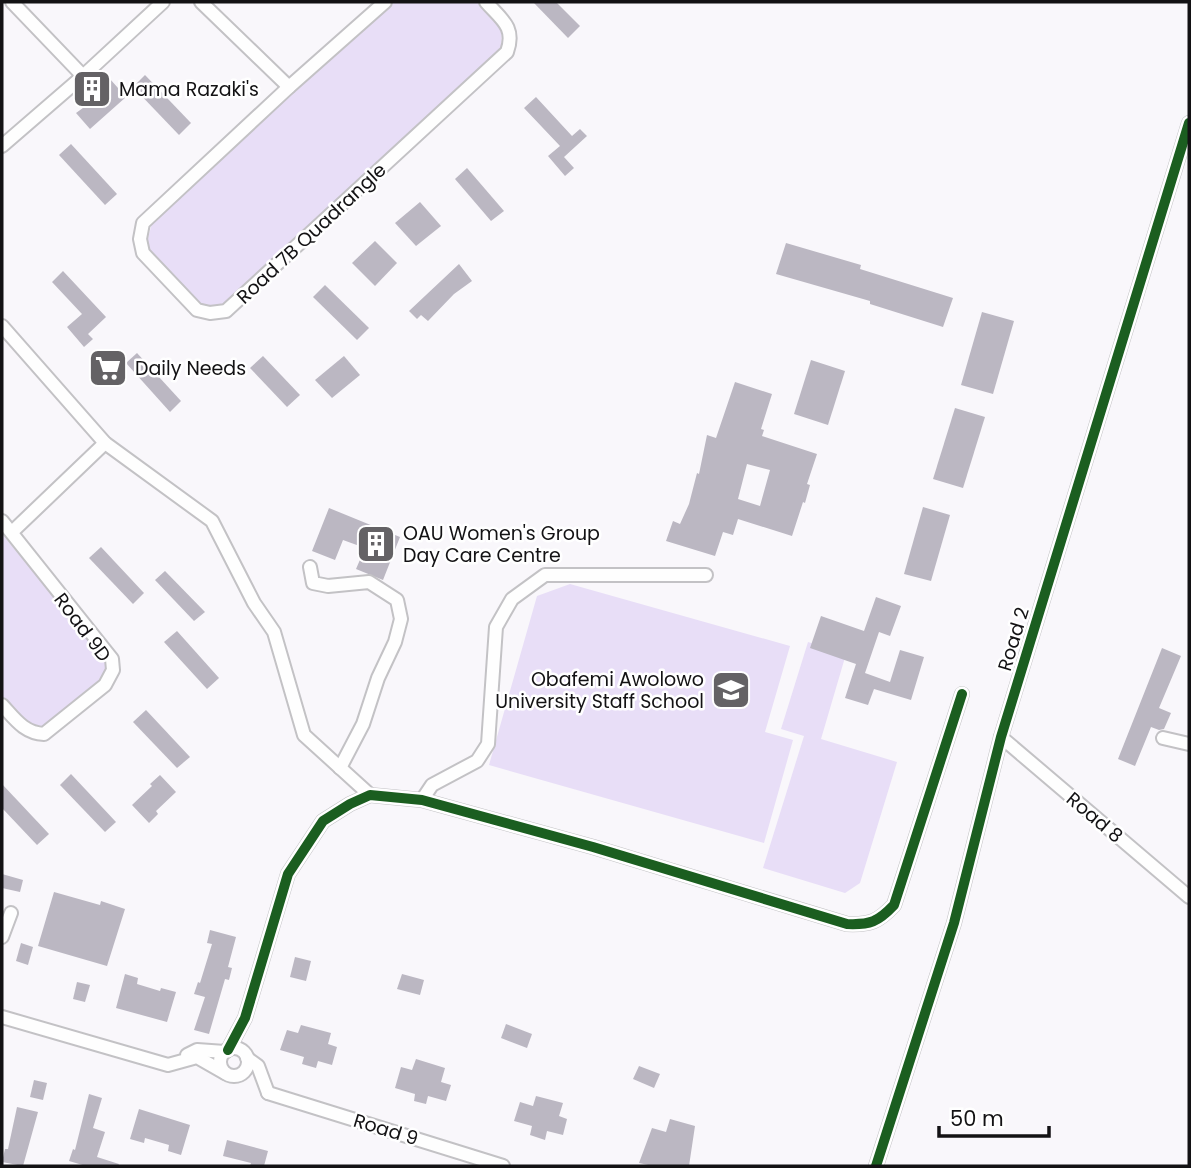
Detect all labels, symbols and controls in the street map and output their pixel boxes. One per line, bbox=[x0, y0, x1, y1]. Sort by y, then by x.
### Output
building icon: Mama Razaki's bbox=[71, 68, 113, 110]
place label: Mama Razaki's bbox=[119, 76, 259, 103]
street label: Road 7B Quadrangle bbox=[231, 157, 392, 310]
supermarket icon: Daily Needs bbox=[87, 347, 129, 389]
place label: Daily Needs bbox=[135, 355, 246, 382]
place label: OAU Women's Group Day Care Centre bbox=[403, 520, 600, 569]
building icon: OAU Women's Group Day Care Centre bbox=[355, 523, 397, 565]
street label: Road 9D bbox=[48, 587, 117, 667]
street label: Road 2 bbox=[991, 604, 1036, 674]
place label: Obafemi Awolowo University Staff School bbox=[495, 666, 704, 715]
school or university icon: Obafemi Awolowo University Staff School bbox=[710, 669, 752, 711]
street label: Road 8 bbox=[1061, 786, 1129, 849]
scale bar bbox=[939, 1094, 1049, 1138]
text: 50 m bbox=[950, 1104, 1004, 1133]
street label: Road 9 bbox=[350, 1107, 422, 1152]

